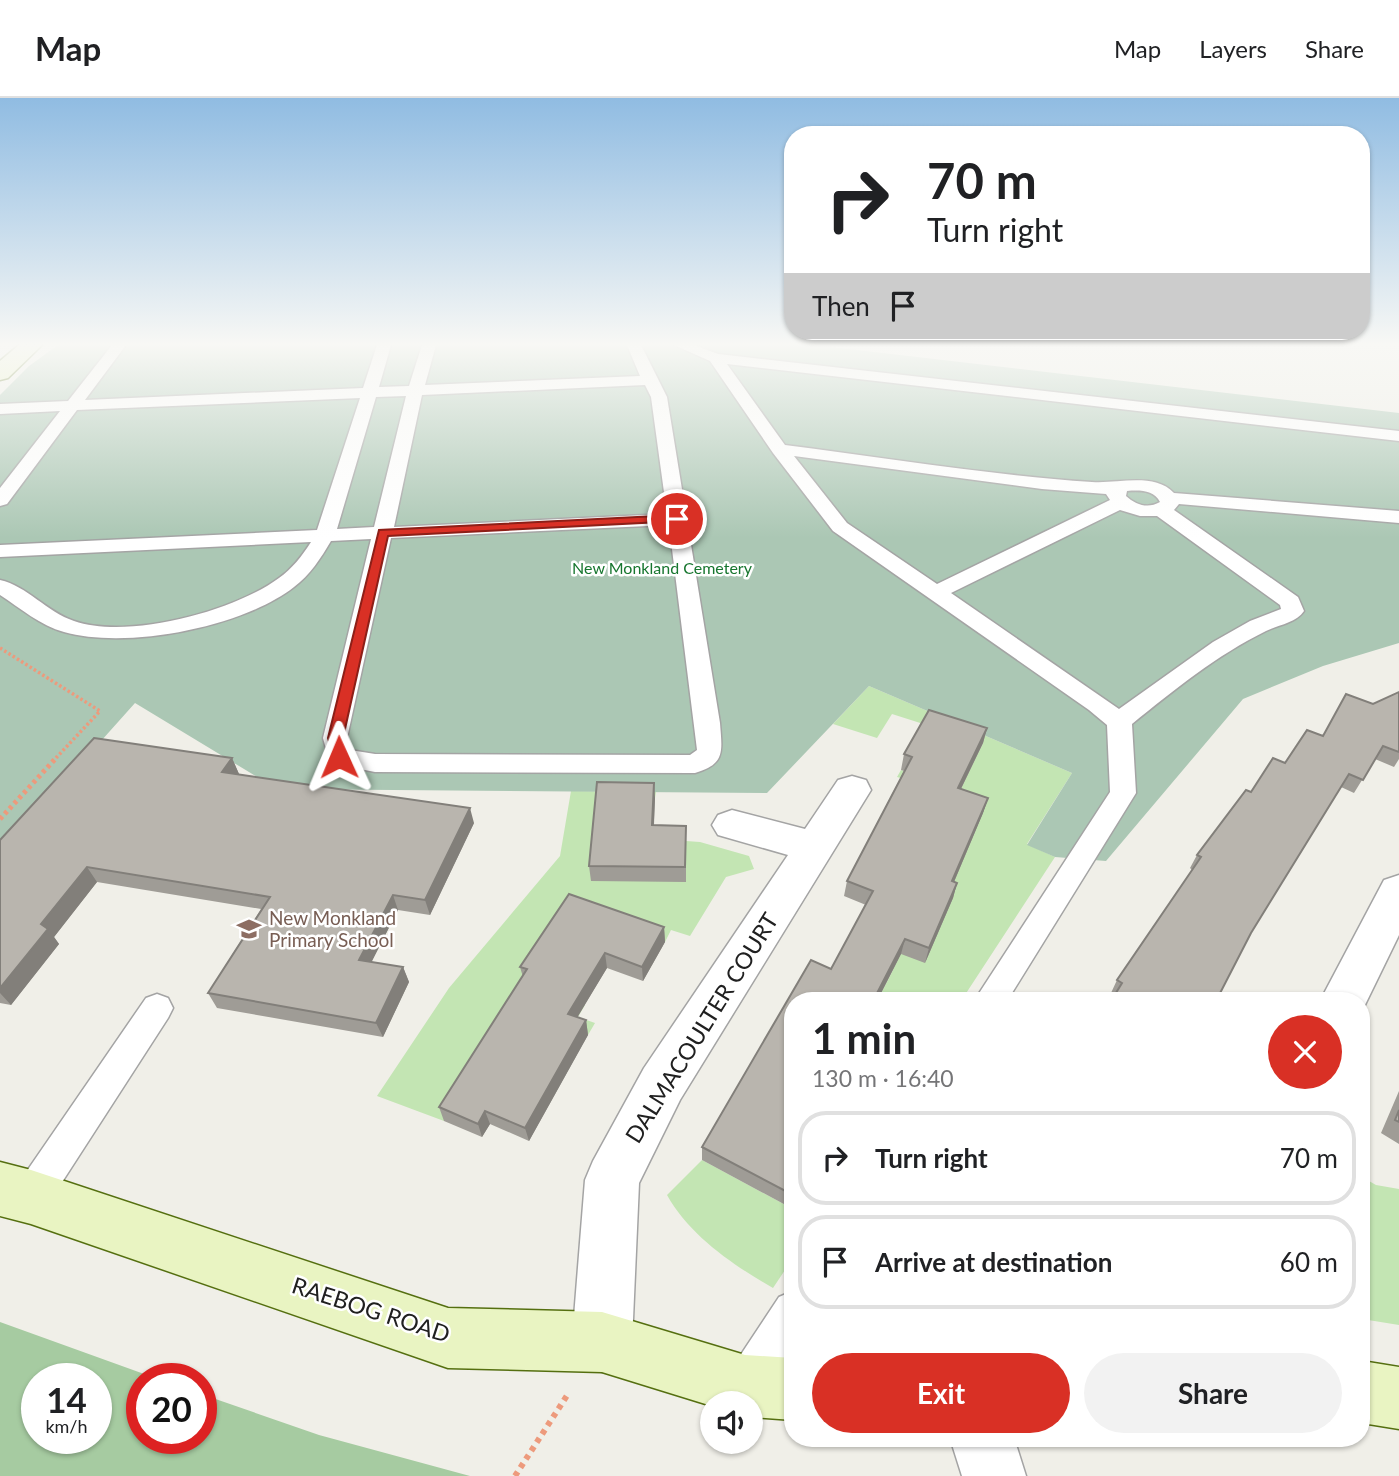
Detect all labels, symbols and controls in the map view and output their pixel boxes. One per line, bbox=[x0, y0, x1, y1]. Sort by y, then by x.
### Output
text: Map bbox=[35, 28, 101, 68]
text: Map bbox=[1114, 34, 1161, 63]
text: Layers bbox=[1199, 34, 1267, 63]
text: Share bbox=[1305, 34, 1364, 63]
text: 70 m bbox=[927, 151, 1037, 209]
icon: right bbox=[812, 154, 903, 245]
text: Turn right bbox=[927, 210, 1063, 249]
icon: arrive bbox=[884, 287, 922, 325]
text: Then bbox=[812, 290, 870, 322]
pin bbox=[647, 489, 707, 549]
icon: arrive bbox=[658, 500, 696, 538]
park label: New Monkland Cemetery bbox=[572, 558, 753, 577]
position arrow bbox=[302, 720, 376, 794]
place label: New Monkland Primary School bbox=[269, 906, 396, 951]
street label: DALMACOULTER COURT bbox=[619, 907, 784, 1148]
school or university icon: New Monkland Primary School bbox=[235, 915, 263, 943]
text: 1 min bbox=[812, 1013, 916, 1063]
button: close bbox=[1268, 1015, 1342, 1089]
text: 130 m · 16:40 bbox=[812, 1064, 954, 1092]
icon: right bbox=[816, 1139, 854, 1177]
text: Turn right bbox=[875, 1142, 988, 1174]
text: 70 m bbox=[1280, 1142, 1338, 1174]
icon: arrive bbox=[816, 1243, 854, 1281]
text: Arrive at destination bbox=[875, 1246, 1112, 1278]
text: 60 m bbox=[1280, 1246, 1338, 1278]
street label: RAEBOG ROAD bbox=[289, 1270, 454, 1348]
button: Exit bbox=[812, 1353, 1070, 1433]
button: Share bbox=[1084, 1353, 1342, 1433]
speed limit sign: 20 bbox=[126, 1363, 217, 1454]
text: 14 bbox=[46, 1378, 87, 1420]
map controls bbox=[700, 1391, 763, 1454]
button: sound bbox=[700, 1391, 763, 1454]
text: km/h bbox=[45, 1415, 88, 1437]

